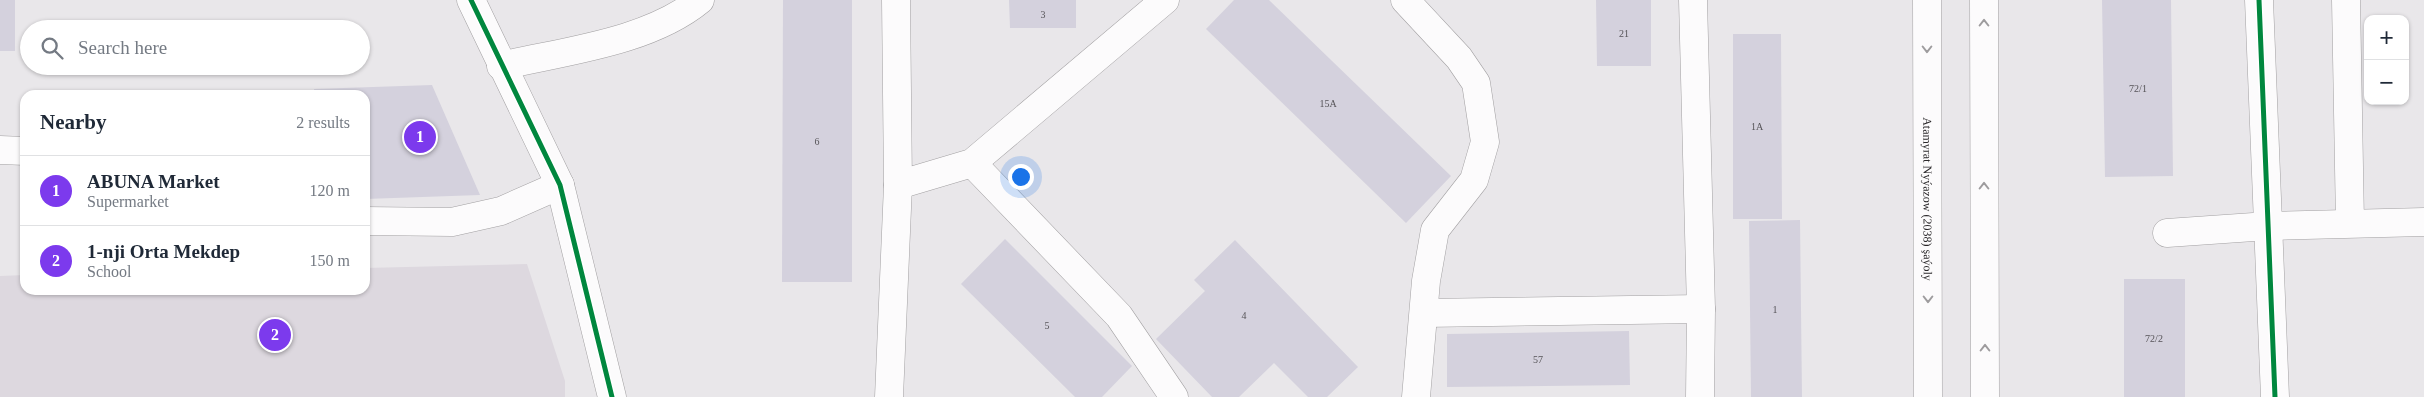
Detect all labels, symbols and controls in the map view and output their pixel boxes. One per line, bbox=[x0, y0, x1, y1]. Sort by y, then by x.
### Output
house number: 3 bbox=[1041, 9, 1046, 20]
map controls bbox=[2364, 15, 2409, 105]
button: + bbox=[2364, 15, 2409, 60]
one-way arrow bbox=[1979, 19, 1989, 27]
search box bbox=[20, 20, 370, 75]
house number: 21 bbox=[1619, 28, 1629, 39]
icon: search bbox=[38, 34, 66, 62]
text: Search here bbox=[78, 37, 167, 58]
one-way arrow bbox=[1922, 45, 1932, 53]
button: − bbox=[2364, 60, 2409, 105]
house number: 72/1 bbox=[2129, 83, 2147, 94]
house number: 15A bbox=[1319, 98, 1337, 109]
text: Nearby bbox=[40, 110, 107, 134]
text: 2 results bbox=[296, 114, 350, 131]
street label: Atamyrat Nyýazow (2038) şaýoly bbox=[1920, 117, 1935, 281]
pin: 1 bbox=[404, 118, 436, 156]
house number: 1A bbox=[1751, 121, 1764, 132]
house number: 6 bbox=[815, 136, 820, 147]
your location bbox=[1008, 164, 1034, 190]
text: ABUNA Market bbox=[87, 171, 219, 192]
text: 1 bbox=[52, 182, 60, 199]
text: 120 m bbox=[310, 182, 350, 199]
one-way arrow bbox=[1979, 182, 1989, 190]
text: Supermarket bbox=[87, 193, 169, 210]
text: 1-nji Orta Mekdep bbox=[87, 241, 240, 262]
text: 2 bbox=[52, 252, 60, 269]
text: 150 m bbox=[310, 252, 350, 269]
text: School bbox=[87, 263, 131, 280]
one-way arrow bbox=[1923, 295, 1933, 303]
house number: 1 bbox=[1773, 304, 1778, 315]
house number: 4 bbox=[1242, 310, 1247, 321]
pin: 2 bbox=[259, 316, 291, 354]
house number: 5 bbox=[1045, 320, 1050, 331]
house number: 72/2 bbox=[2145, 333, 2163, 344]
one-way arrow bbox=[1980, 344, 1990, 352]
house number: 57 bbox=[1533, 354, 1543, 365]

